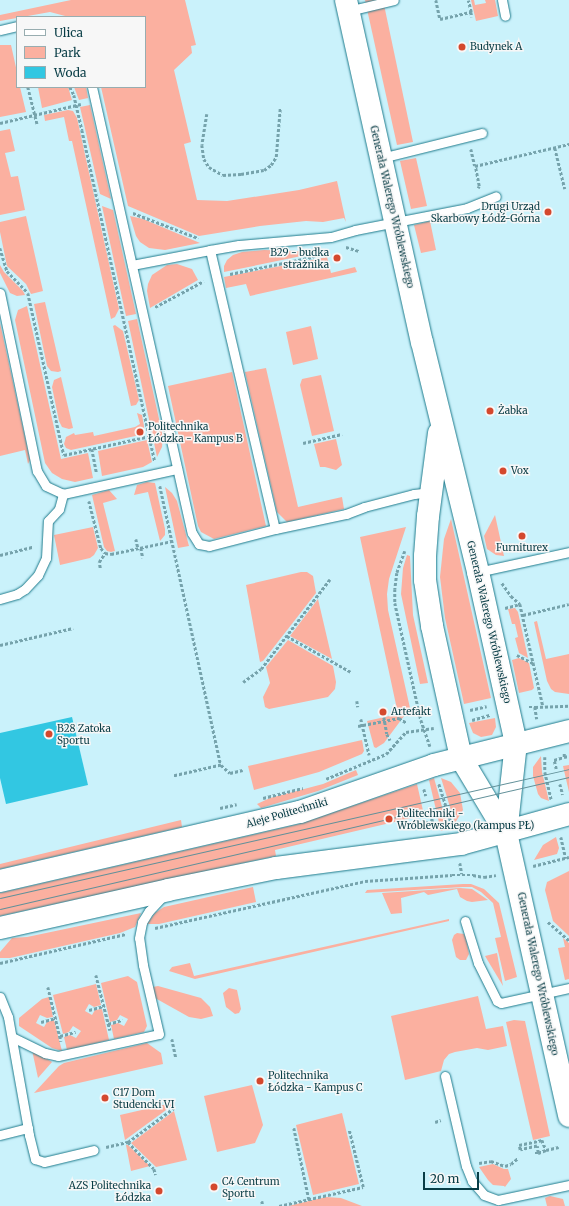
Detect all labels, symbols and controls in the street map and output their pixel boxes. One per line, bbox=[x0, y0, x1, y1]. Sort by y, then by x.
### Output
legend bbox=[16, 16, 146, 88]
text: Ulica bbox=[54, 25, 83, 40]
place label: Budynek A bbox=[470, 41, 522, 53]
marker: Budynek A bbox=[457, 42, 467, 52]
text: Park bbox=[54, 45, 81, 60]
text: Woda bbox=[54, 65, 87, 80]
street label: Generała Walerego Wróblewskiego bbox=[367, 125, 417, 289]
place label: Drugi Urząd Skarbowy Łódź-Górna bbox=[431, 200, 540, 224]
marker: Drugi Urząd Skarbowy Łódź-Górna bbox=[543, 207, 553, 217]
place label: B29 - budka strażnika bbox=[270, 246, 329, 270]
marker: B29 - budka strażnika bbox=[332, 253, 342, 263]
place label: Żabka bbox=[498, 405, 528, 417]
marker: Żabka bbox=[485, 406, 495, 416]
place label: Politechnika Łódzka - Kampus B bbox=[148, 420, 243, 444]
marker: Politechnika Łódzka - Kampus B bbox=[135, 427, 145, 437]
place label: Vox bbox=[511, 465, 529, 477]
marker: Vox bbox=[498, 466, 508, 476]
marker: Furniturex bbox=[517, 531, 527, 541]
street label: Generała Walerego Wróblewskiego bbox=[464, 540, 514, 704]
place label: Furniturex bbox=[496, 542, 548, 554]
place label: Artefakt bbox=[391, 706, 431, 718]
marker: Artefakt bbox=[378, 707, 388, 717]
place label: B28 Zatoka Sportu bbox=[57, 722, 111, 746]
marker: B28 Zatoka Sportu bbox=[44, 729, 54, 739]
street label: Aleje Politechniki bbox=[245, 796, 329, 830]
place label: Politechniki - Wróblewskiego (kampus PŁ) bbox=[397, 807, 534, 830]
marker: Politechniki - Wróblewskiego (kampus PŁ) bbox=[384, 814, 394, 824]
street label: Generała Walerego Wróblewskiego bbox=[515, 891, 561, 1057]
place label: Politechnika Łódzka - Kampus C bbox=[268, 1069, 363, 1092]
marker: Politechnika Łódzka - Kampus C bbox=[255, 1076, 265, 1086]
place label: C17 Dom Studencki VI bbox=[113, 1086, 174, 1110]
marker: C17 Dom Studencki VI bbox=[100, 1093, 110, 1103]
scale bar bbox=[425, 1164, 481, 1190]
text: 20 m bbox=[430, 1171, 459, 1186]
place label: C4 Centrum Sportu bbox=[222, 1175, 280, 1198]
place label: AZS Politechnika Łódzka bbox=[69, 1179, 151, 1202]
marker: C4 Centrum Sportu bbox=[209, 1182, 219, 1192]
marker: AZS Politechnika Łódzka bbox=[154, 1186, 164, 1196]

